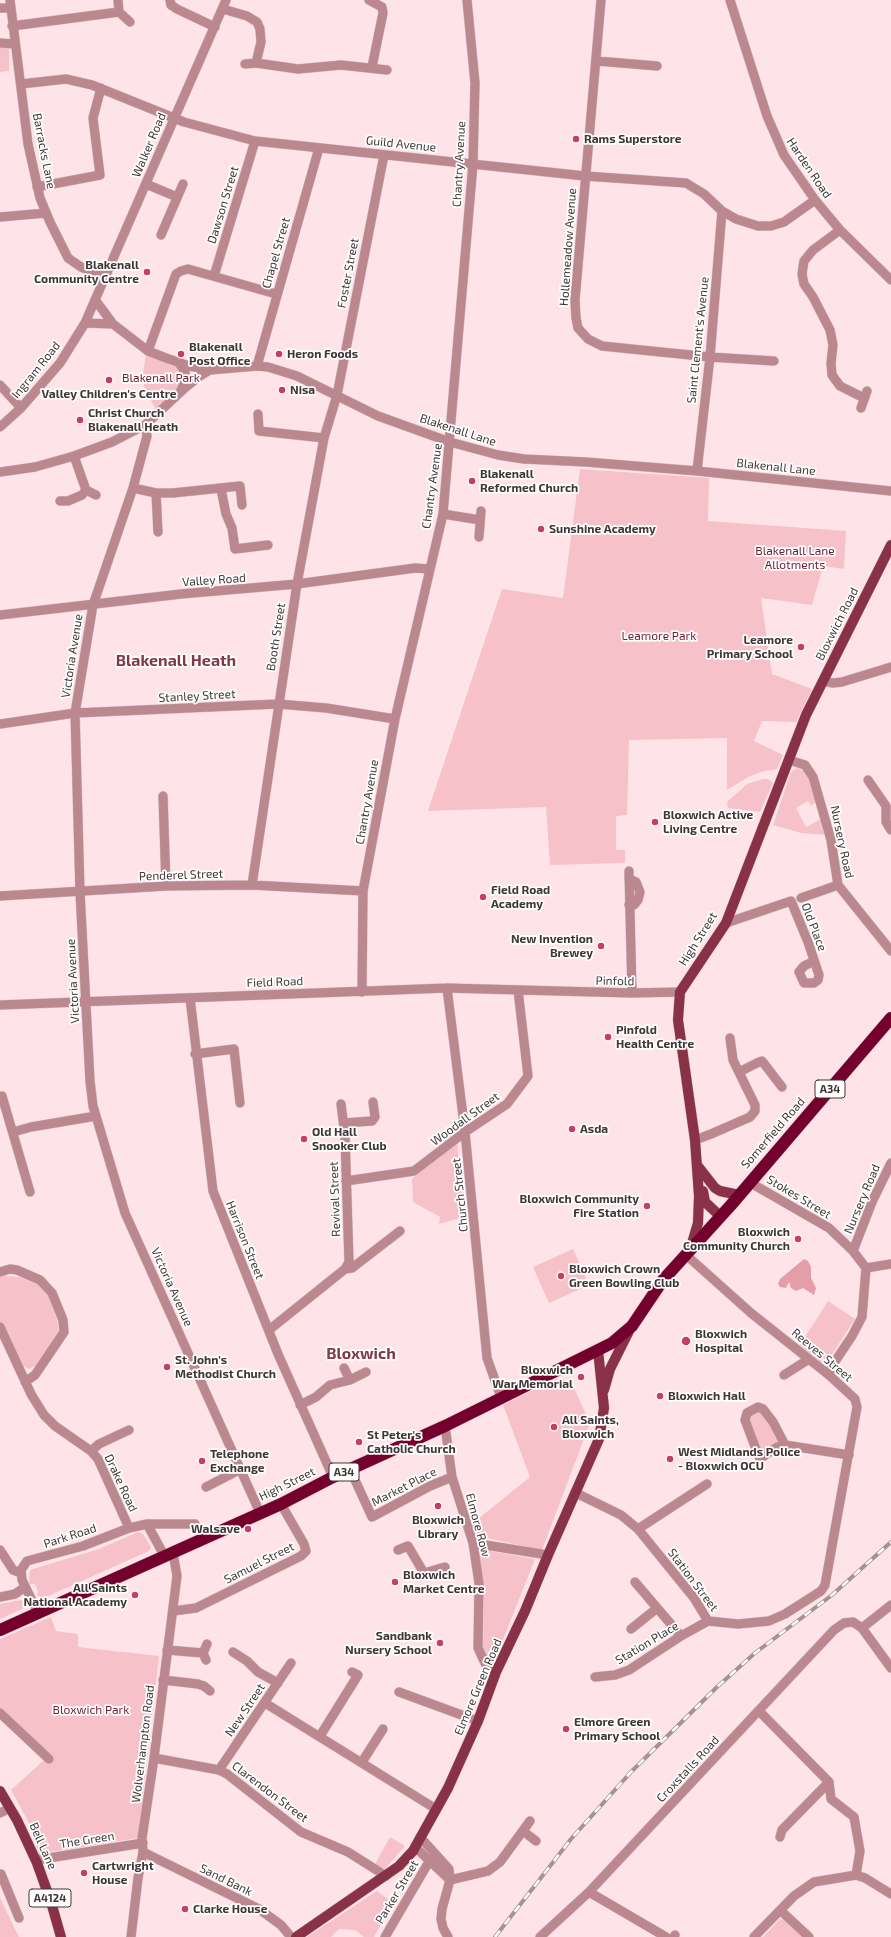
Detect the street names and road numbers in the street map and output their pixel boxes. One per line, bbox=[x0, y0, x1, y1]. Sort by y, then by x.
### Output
street label: Walker Road bbox=[129, 110, 169, 180]
street label: Barracks Lane bbox=[30, 112, 58, 190]
street label: Chantry Avenue bbox=[450, 121, 468, 207]
street label: Guild Avenue bbox=[365, 133, 437, 155]
street label: Harden Road bbox=[783, 135, 835, 201]
street label: Dawson Street bbox=[204, 164, 242, 246]
street label: Hollemeadow Avenue bbox=[557, 187, 579, 307]
street label: Chapel Street bbox=[259, 216, 293, 290]
street label: Foster Street bbox=[334, 237, 362, 309]
street label: Saint Clement's Avenue bbox=[684, 276, 712, 404]
street label: Ingram Road bbox=[9, 339, 63, 401]
street label: Blakenall Lane bbox=[418, 411, 498, 449]
street label: Chantry Avenue bbox=[419, 442, 445, 530]
street label: Blakenall Lane bbox=[736, 456, 816, 478]
street label: Valley Road bbox=[182, 571, 246, 589]
street label: Bloxwich Road bbox=[812, 585, 862, 663]
street label: Booth Street bbox=[264, 602, 288, 672]
street label: Victoria Avenue bbox=[58, 613, 86, 699]
street label: Stanley Street bbox=[158, 687, 236, 705]
street label: Chantry Avenue bbox=[352, 758, 382, 846]
street label: Nursery Road bbox=[827, 804, 857, 880]
street label: Penderel Street bbox=[139, 866, 223, 884]
street label: Old Place bbox=[798, 901, 830, 953]
street label: High Street bbox=[676, 909, 720, 969]
street label: Victoria Avenue bbox=[64, 938, 82, 1024]
street label: Pinfold bbox=[596, 973, 634, 989]
street label: Field Road bbox=[246, 974, 304, 990]
road number: A34 bbox=[815, 1080, 845, 1098]
street label: Woodall Street bbox=[428, 1089, 502, 1149]
street label: Somerfield Road bbox=[738, 1094, 808, 1172]
street label: Church Street bbox=[449, 1157, 471, 1233]
street label: Revival Street bbox=[326, 1161, 344, 1237]
street label: Nursery Road bbox=[841, 1162, 883, 1236]
street label: Stokes Street bbox=[764, 1172, 834, 1222]
street label: Harrison Street bbox=[223, 1199, 267, 1281]
street label: Victoria Avenue bbox=[148, 1245, 196, 1329]
street label: Reeves Street bbox=[789, 1325, 855, 1385]
street label: Drake Road bbox=[101, 1452, 141, 1514]
road number: A34 bbox=[329, 1463, 359, 1481]
street label: High Street bbox=[257, 1464, 317, 1504]
street label: Market Place bbox=[369, 1464, 439, 1510]
street label: Elmore Row bbox=[463, 1492, 493, 1558]
street label: Park Road bbox=[42, 1521, 98, 1551]
street label: Samuel Street bbox=[222, 1539, 296, 1587]
street label: Station Street bbox=[665, 1546, 721, 1614]
street label: Station Place bbox=[613, 1618, 681, 1668]
street label: Elmore Green Road bbox=[451, 1636, 505, 1738]
street label: New Street bbox=[222, 1681, 268, 1739]
street label: Wolverhampton Road bbox=[129, 1684, 157, 1804]
street label: Croxstalls Road bbox=[654, 1733, 722, 1805]
street label: Clarendon Street bbox=[229, 1759, 311, 1825]
street label: Bell Lane bbox=[26, 1820, 60, 1872]
street label: The Green bbox=[59, 1829, 115, 1851]
street label: Parker Street bbox=[372, 1858, 422, 1926]
street label: Sand Bank bbox=[197, 1861, 255, 1899]
road number: A4124 bbox=[29, 1889, 71, 1907]

